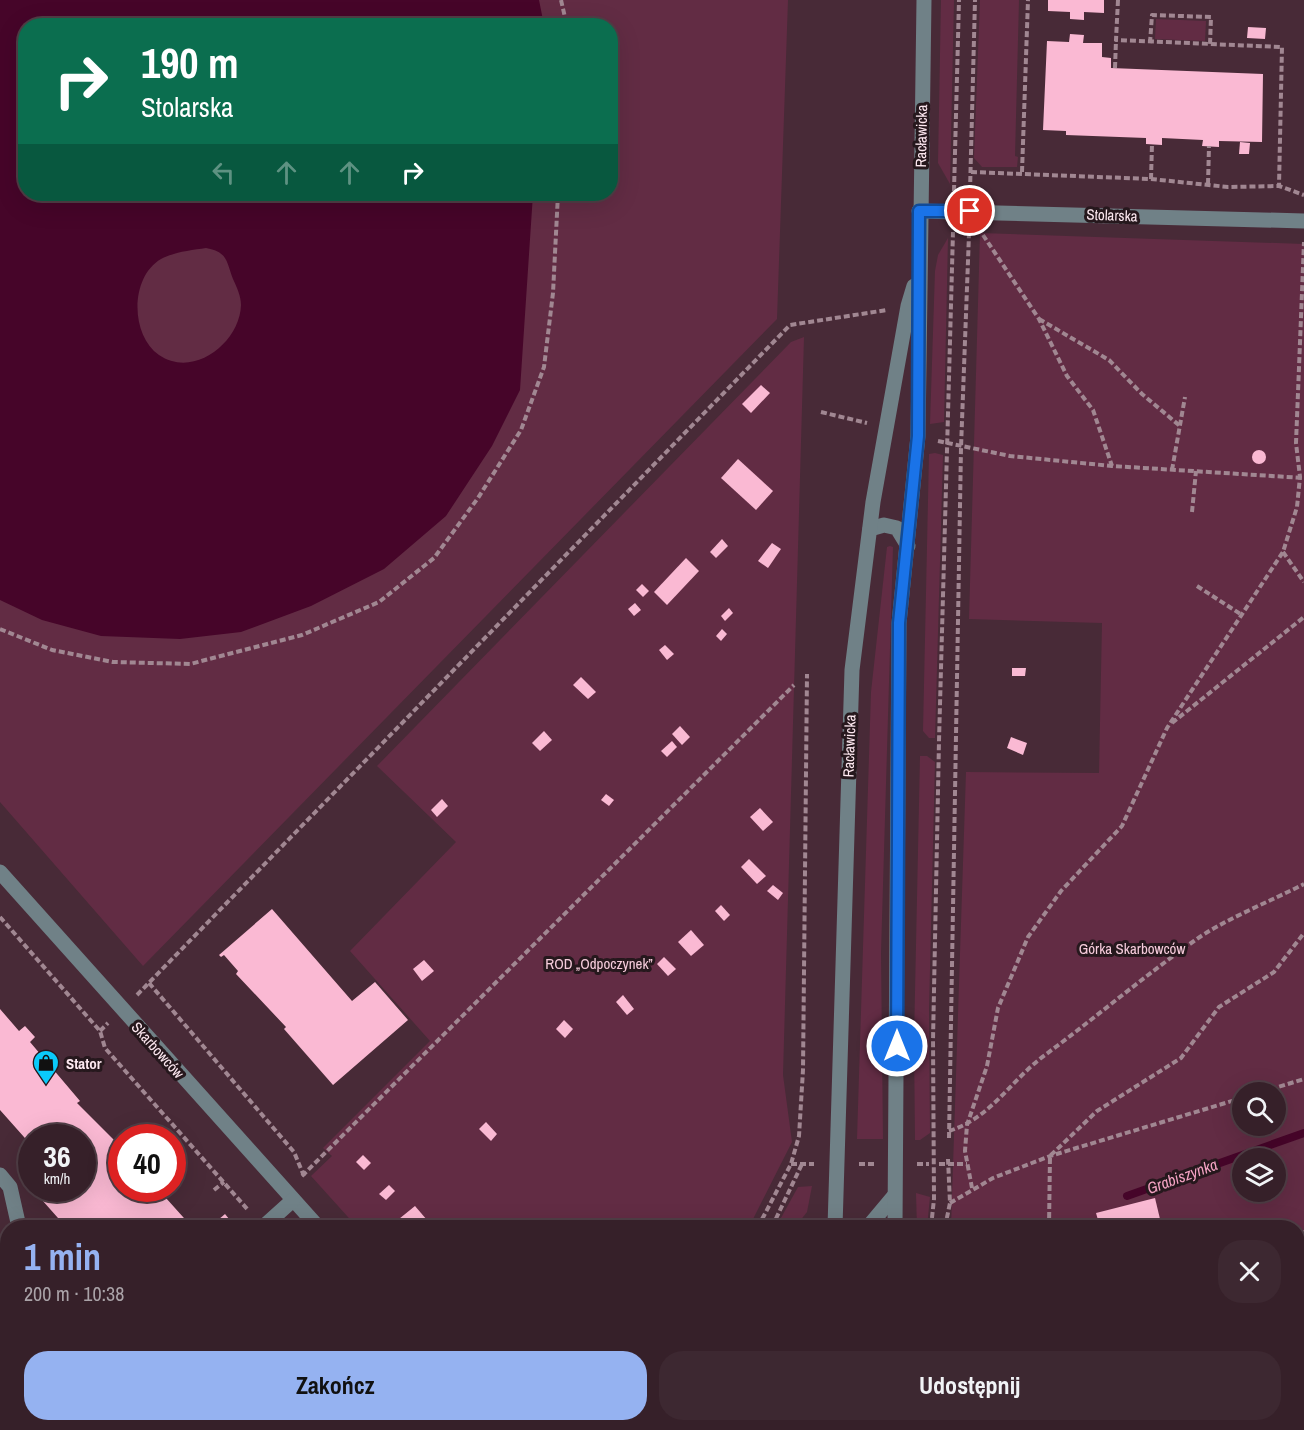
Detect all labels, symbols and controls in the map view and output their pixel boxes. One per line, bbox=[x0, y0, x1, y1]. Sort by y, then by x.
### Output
text: 190 m bbox=[141, 35, 239, 91]
icon: right bbox=[42, 42, 120, 120]
text: Stolarska bbox=[141, 89, 233, 125]
street label: Racławicka bbox=[910, 104, 932, 168]
icon: left bbox=[207, 156, 240, 189]
icon: ahead bbox=[270, 156, 303, 189]
icon: ahead bbox=[333, 156, 366, 189]
icon: right bbox=[396, 156, 429, 189]
pin bbox=[944, 185, 995, 236]
icon: arrive bbox=[953, 194, 986, 227]
street label: Stolarska bbox=[1086, 204, 1138, 226]
street label: Racławicka bbox=[837, 714, 861, 778]
park label: Górka Skarbowców bbox=[1079, 938, 1185, 959]
park label: ROD „Odpoczynek” bbox=[545, 953, 653, 974]
position arrow bbox=[865, 1014, 929, 1078]
street label: Skarbowców bbox=[127, 1017, 189, 1083]
shop icon: Stator bbox=[31, 1048, 61, 1086]
place label: Stator bbox=[66, 1053, 102, 1074]
map controls bbox=[1232, 1082, 1286, 1202]
button: search bbox=[1232, 1082, 1286, 1136]
speed limit sign: 40 bbox=[108, 1124, 186, 1202]
text: 36 bbox=[43, 1136, 71, 1176]
button: layers bbox=[1232, 1148, 1286, 1202]
water label: Grabiszynka bbox=[1144, 1153, 1220, 1199]
text: km/h bbox=[44, 1168, 70, 1189]
text: 1 min bbox=[24, 1233, 101, 1281]
button: close bbox=[1218, 1240, 1281, 1303]
text: 200 m · 10:38 bbox=[24, 1280, 124, 1307]
button: Zakończ bbox=[24, 1351, 647, 1420]
button: Udostępnij bbox=[659, 1351, 1281, 1420]

